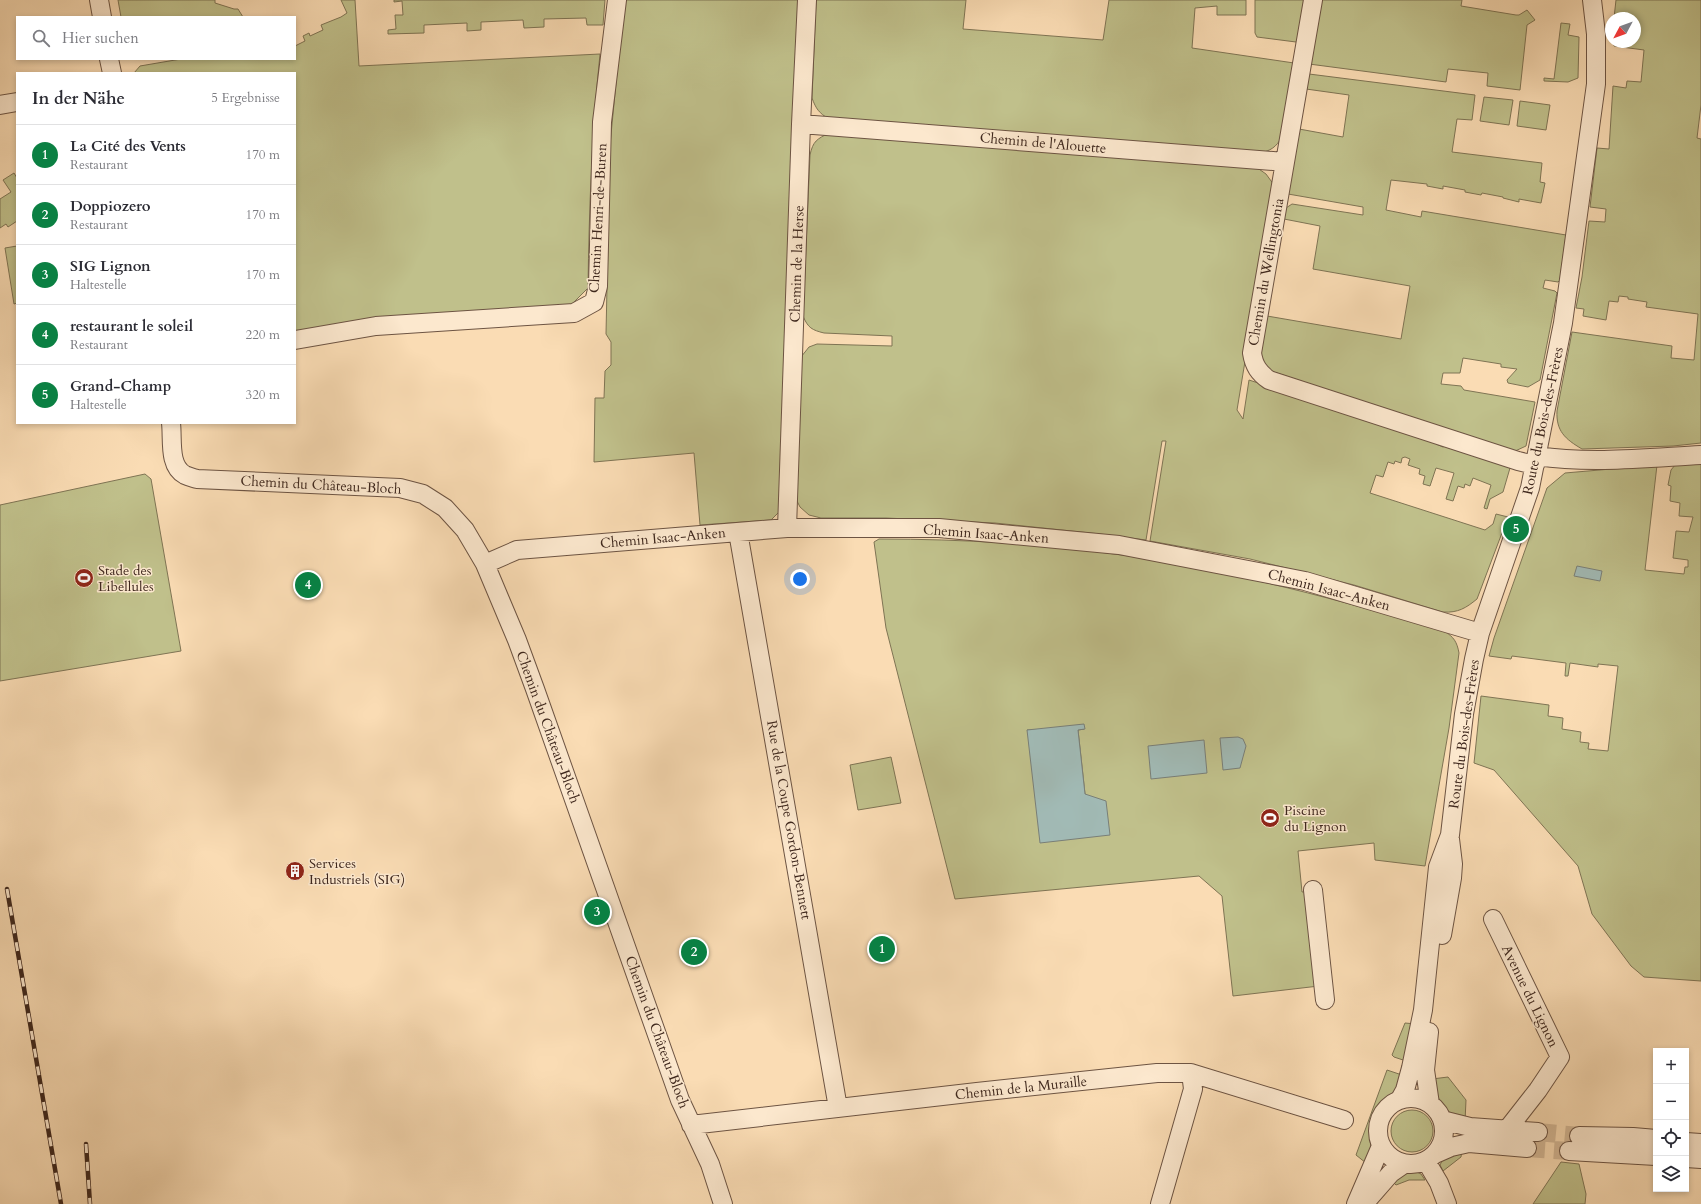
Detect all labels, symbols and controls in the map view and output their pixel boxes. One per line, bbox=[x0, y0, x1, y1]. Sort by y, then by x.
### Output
north arrow bbox=[1605, 12, 1641, 48]
search box bbox=[16, 16, 296, 60]
icon: search bbox=[30, 27, 52, 49]
text: Hier suchen bbox=[62, 28, 139, 48]
text: In der Nähe bbox=[32, 87, 125, 110]
text: 5 Ergebnisse bbox=[211, 89, 280, 107]
street label: Chemin de l'Alouette bbox=[979, 128, 1107, 158]
text: La Cité des Vents bbox=[70, 136, 186, 156]
street label: Chemin Henri-de-Buren bbox=[585, 142, 611, 294]
text: 1 bbox=[42, 146, 48, 164]
text: 170 m bbox=[246, 146, 280, 164]
text: Restaurant bbox=[70, 156, 128, 174]
text: Doppiozero bbox=[70, 196, 151, 216]
street label: Chemin du Wellingtonia bbox=[1244, 197, 1288, 347]
street label: Chemin de la Herse bbox=[785, 205, 809, 323]
text: 2 bbox=[42, 206, 48, 224]
text: 170 m bbox=[246, 206, 280, 224]
text: Restaurant bbox=[70, 216, 128, 234]
text: SIG Lignon bbox=[70, 256, 151, 276]
text: 3 bbox=[42, 266, 48, 284]
text: 170 m bbox=[246, 266, 280, 284]
text: Haltestelle bbox=[70, 276, 127, 294]
text: restaurant le soleil bbox=[70, 316, 193, 336]
text: 4 bbox=[42, 326, 48, 344]
text: 220 m bbox=[246, 326, 280, 344]
text: Restaurant bbox=[70, 336, 128, 354]
street label: Route du Bois-des-Frères bbox=[1518, 345, 1568, 497]
text: Grand-Champ bbox=[70, 376, 171, 396]
text: 5 bbox=[42, 386, 48, 404]
text: 320 m bbox=[246, 386, 280, 404]
text: Haltestelle bbox=[70, 396, 127, 414]
street label: Chemin du Château-Bloch bbox=[240, 471, 402, 499]
pin: 5 bbox=[1503, 514, 1529, 544]
street label: Chemin Isaac-Anken bbox=[922, 520, 1050, 548]
street label: Chemin Isaac-Anken bbox=[599, 523, 727, 553]
place label: Stade des Libellules bbox=[98, 561, 154, 596]
street label: Chemin Isaac-Anken bbox=[1266, 564, 1392, 616]
sports icon: Stade des Libellules bbox=[73, 567, 95, 589]
your location bbox=[790, 569, 810, 589]
pin: 4 bbox=[295, 570, 321, 600]
street label: Chemin du Château-Bloch bbox=[512, 648, 585, 806]
street label: Route du Bois-des-Frères bbox=[1444, 658, 1484, 810]
street label: Rue de la Coupe Gordon-Bennett bbox=[762, 719, 816, 922]
place label: Piscine du Lignon bbox=[1284, 801, 1347, 836]
sports icon: Piscine du Lignon bbox=[1259, 807, 1281, 829]
place label: Services Industriels (SIG) bbox=[309, 854, 405, 889]
building icon: Services Industriels (SIG) bbox=[284, 860, 306, 882]
pin: 3 bbox=[584, 897, 610, 927]
pin: 1 bbox=[869, 934, 895, 964]
pin: 2 bbox=[681, 937, 707, 967]
street label: Avenue du Lignon bbox=[1497, 942, 1563, 1050]
street label: Chemin du Château-Bloch bbox=[621, 953, 694, 1111]
map controls bbox=[1653, 1048, 1689, 1192]
button: + bbox=[1653, 1048, 1689, 1084]
street label: Chemin de la Muraille bbox=[954, 1072, 1088, 1104]
button: − bbox=[1653, 1084, 1689, 1120]
button: locate bbox=[1653, 1120, 1689, 1156]
button: layers bbox=[1653, 1156, 1689, 1192]

